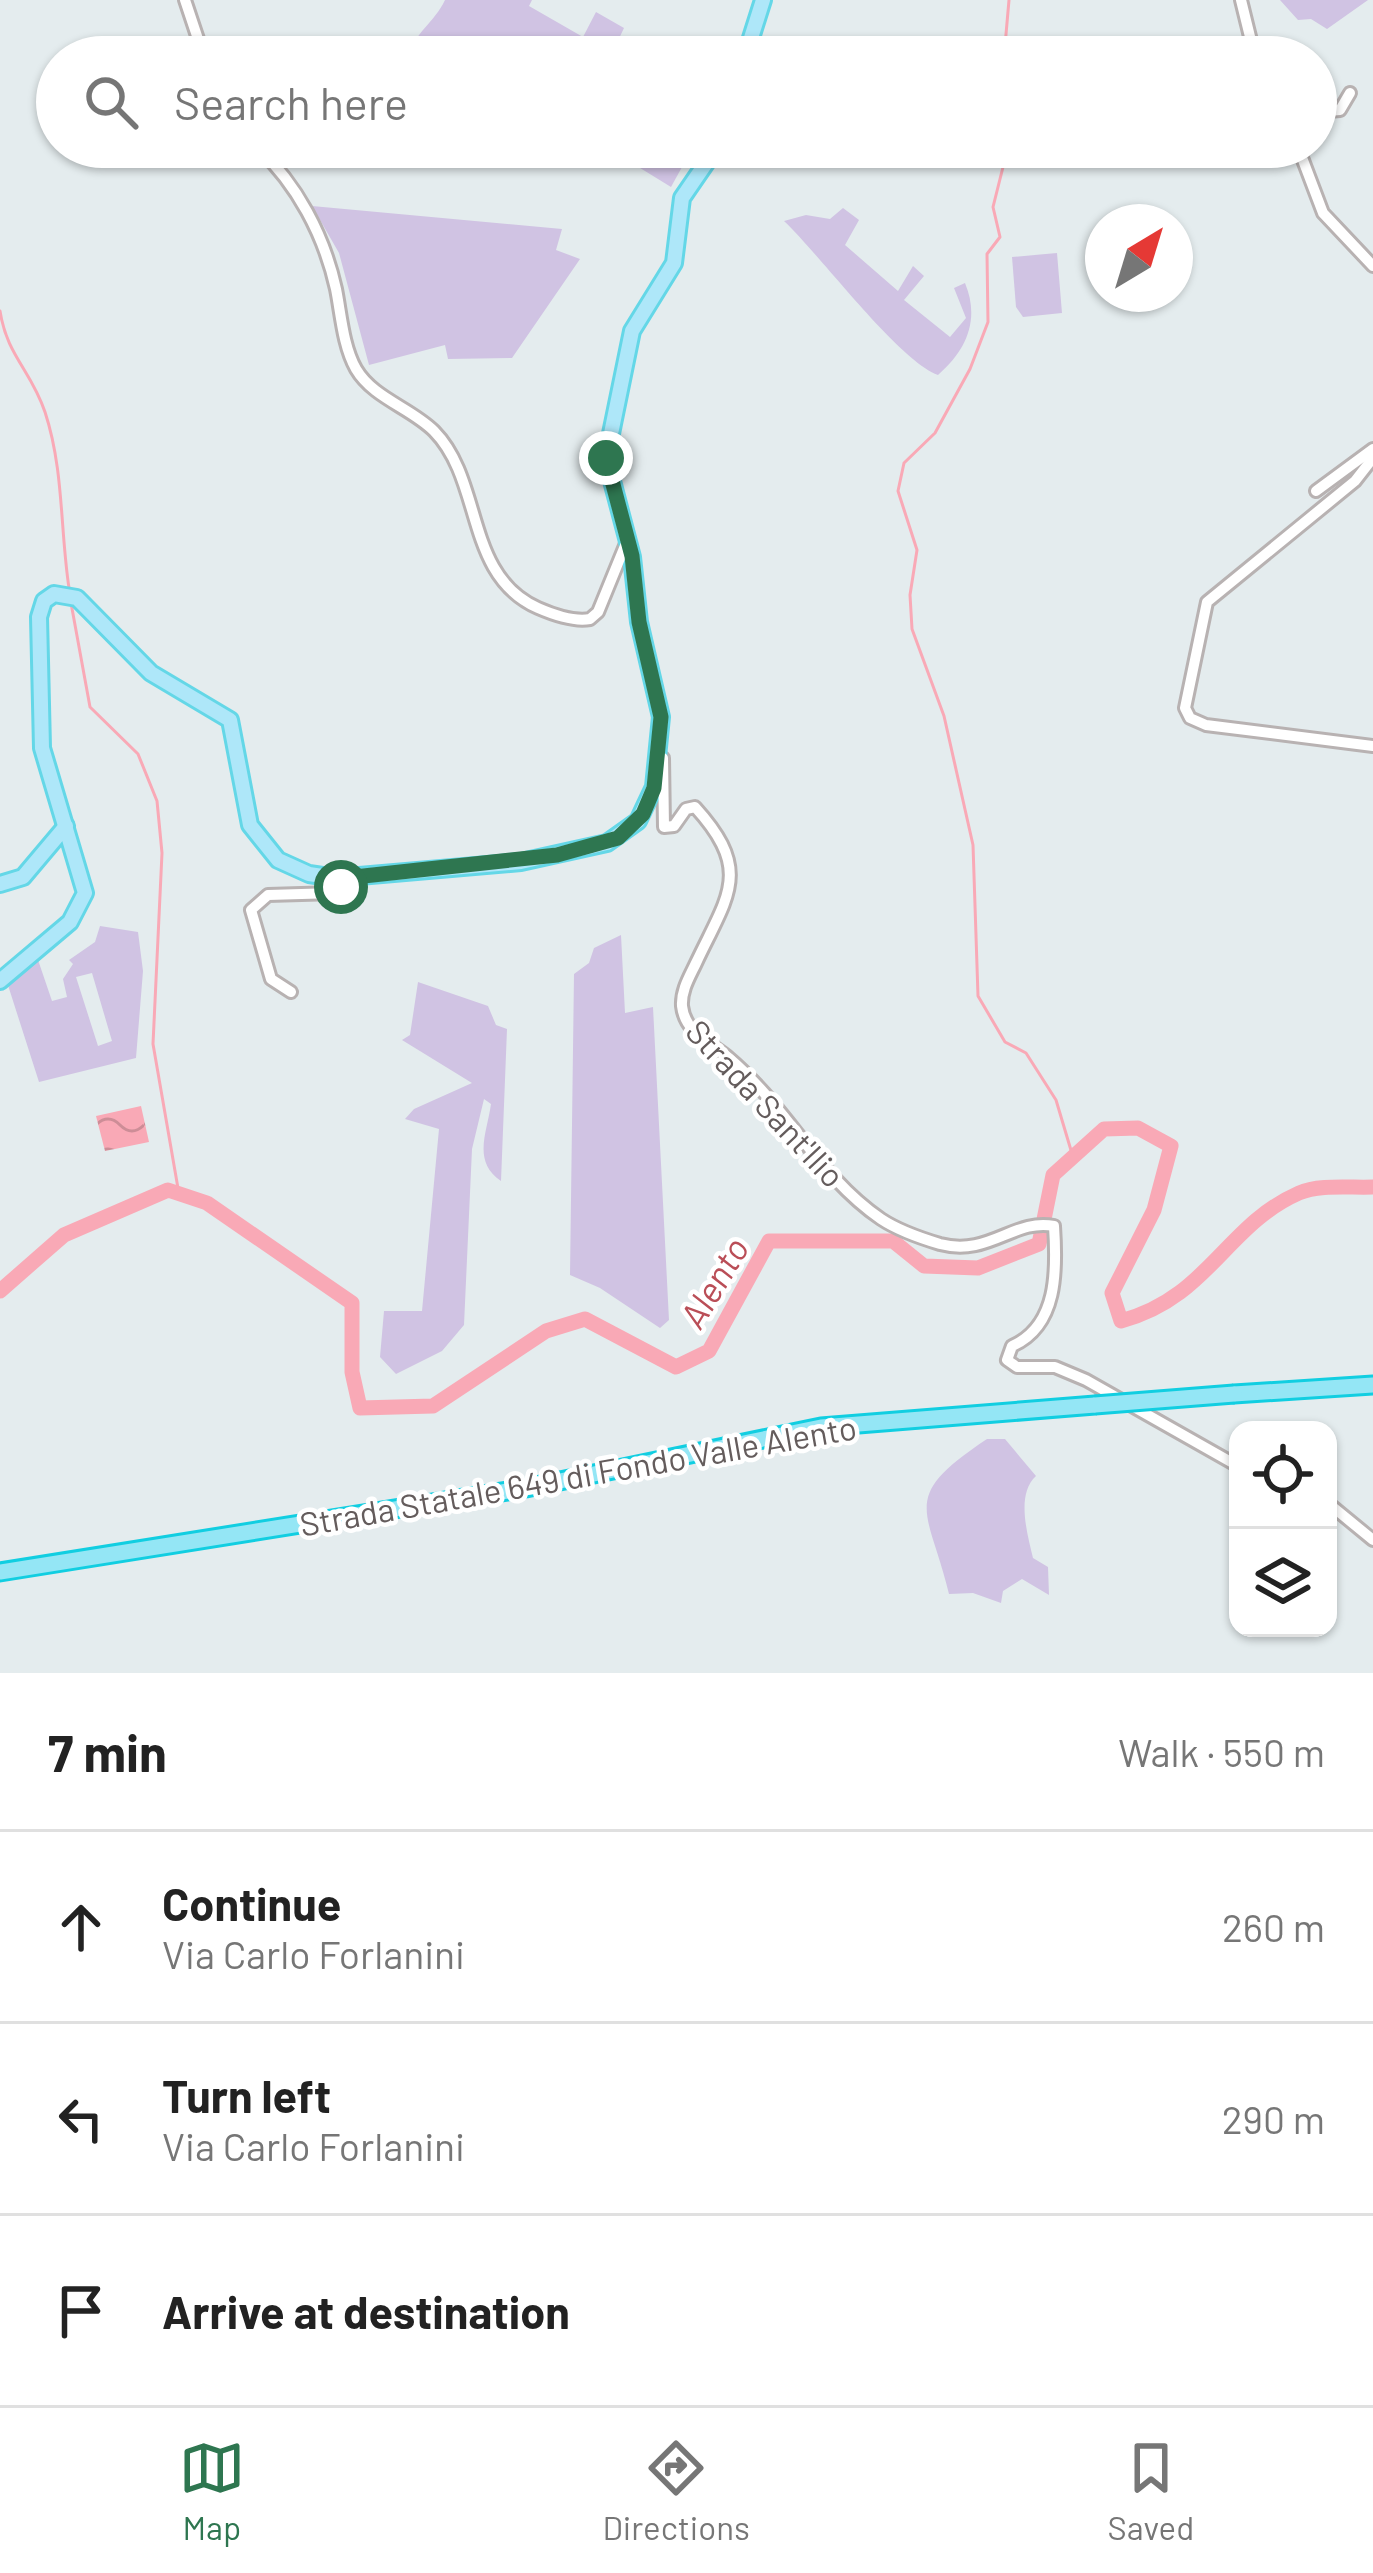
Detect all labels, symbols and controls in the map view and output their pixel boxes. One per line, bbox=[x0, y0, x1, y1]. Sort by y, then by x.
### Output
search box bbox=[36, 36, 1337, 168]
icon: search bbox=[78, 69, 144, 135]
text: Search here bbox=[174, 75, 408, 129]
north arrow bbox=[1085, 204, 1193, 312]
route end bbox=[579, 431, 633, 485]
route start bbox=[314, 860, 368, 914]
street label: Strada Sant'Ilio bbox=[678, 1011, 854, 1195]
water label: Alento bbox=[669, 1229, 757, 1335]
street label: Strada Statale 649 di Fondo Valle Alento bbox=[297, 1406, 859, 1544]
map controls bbox=[1229, 1421, 1337, 1637]
button: locate bbox=[1229, 1421, 1337, 1529]
button: layers bbox=[1229, 1529, 1337, 1637]
text: 7 min bbox=[48, 1721, 167, 1782]
text: Walk · 550 m bbox=[1118, 1728, 1325, 1775]
text: Continue bbox=[162, 1876, 341, 1930]
icon: ahead bbox=[48, 1894, 114, 1960]
text: 260 m bbox=[1222, 1903, 1325, 1950]
text: Via Carlo Forlanini bbox=[162, 1930, 465, 1977]
text: Turn left bbox=[162, 2068, 331, 2122]
icon: left bbox=[48, 2086, 114, 2152]
text: 290 m bbox=[1222, 2095, 1325, 2142]
text: Via Carlo Forlanini bbox=[162, 2122, 465, 2169]
icon: arrive bbox=[48, 2278, 114, 2344]
text: Arrive at destination bbox=[162, 2284, 570, 2338]
tab: Map bbox=[179, 2435, 245, 2547]
tab: Directions bbox=[602, 2435, 750, 2547]
tab: Saved bbox=[1108, 2435, 1194, 2547]

